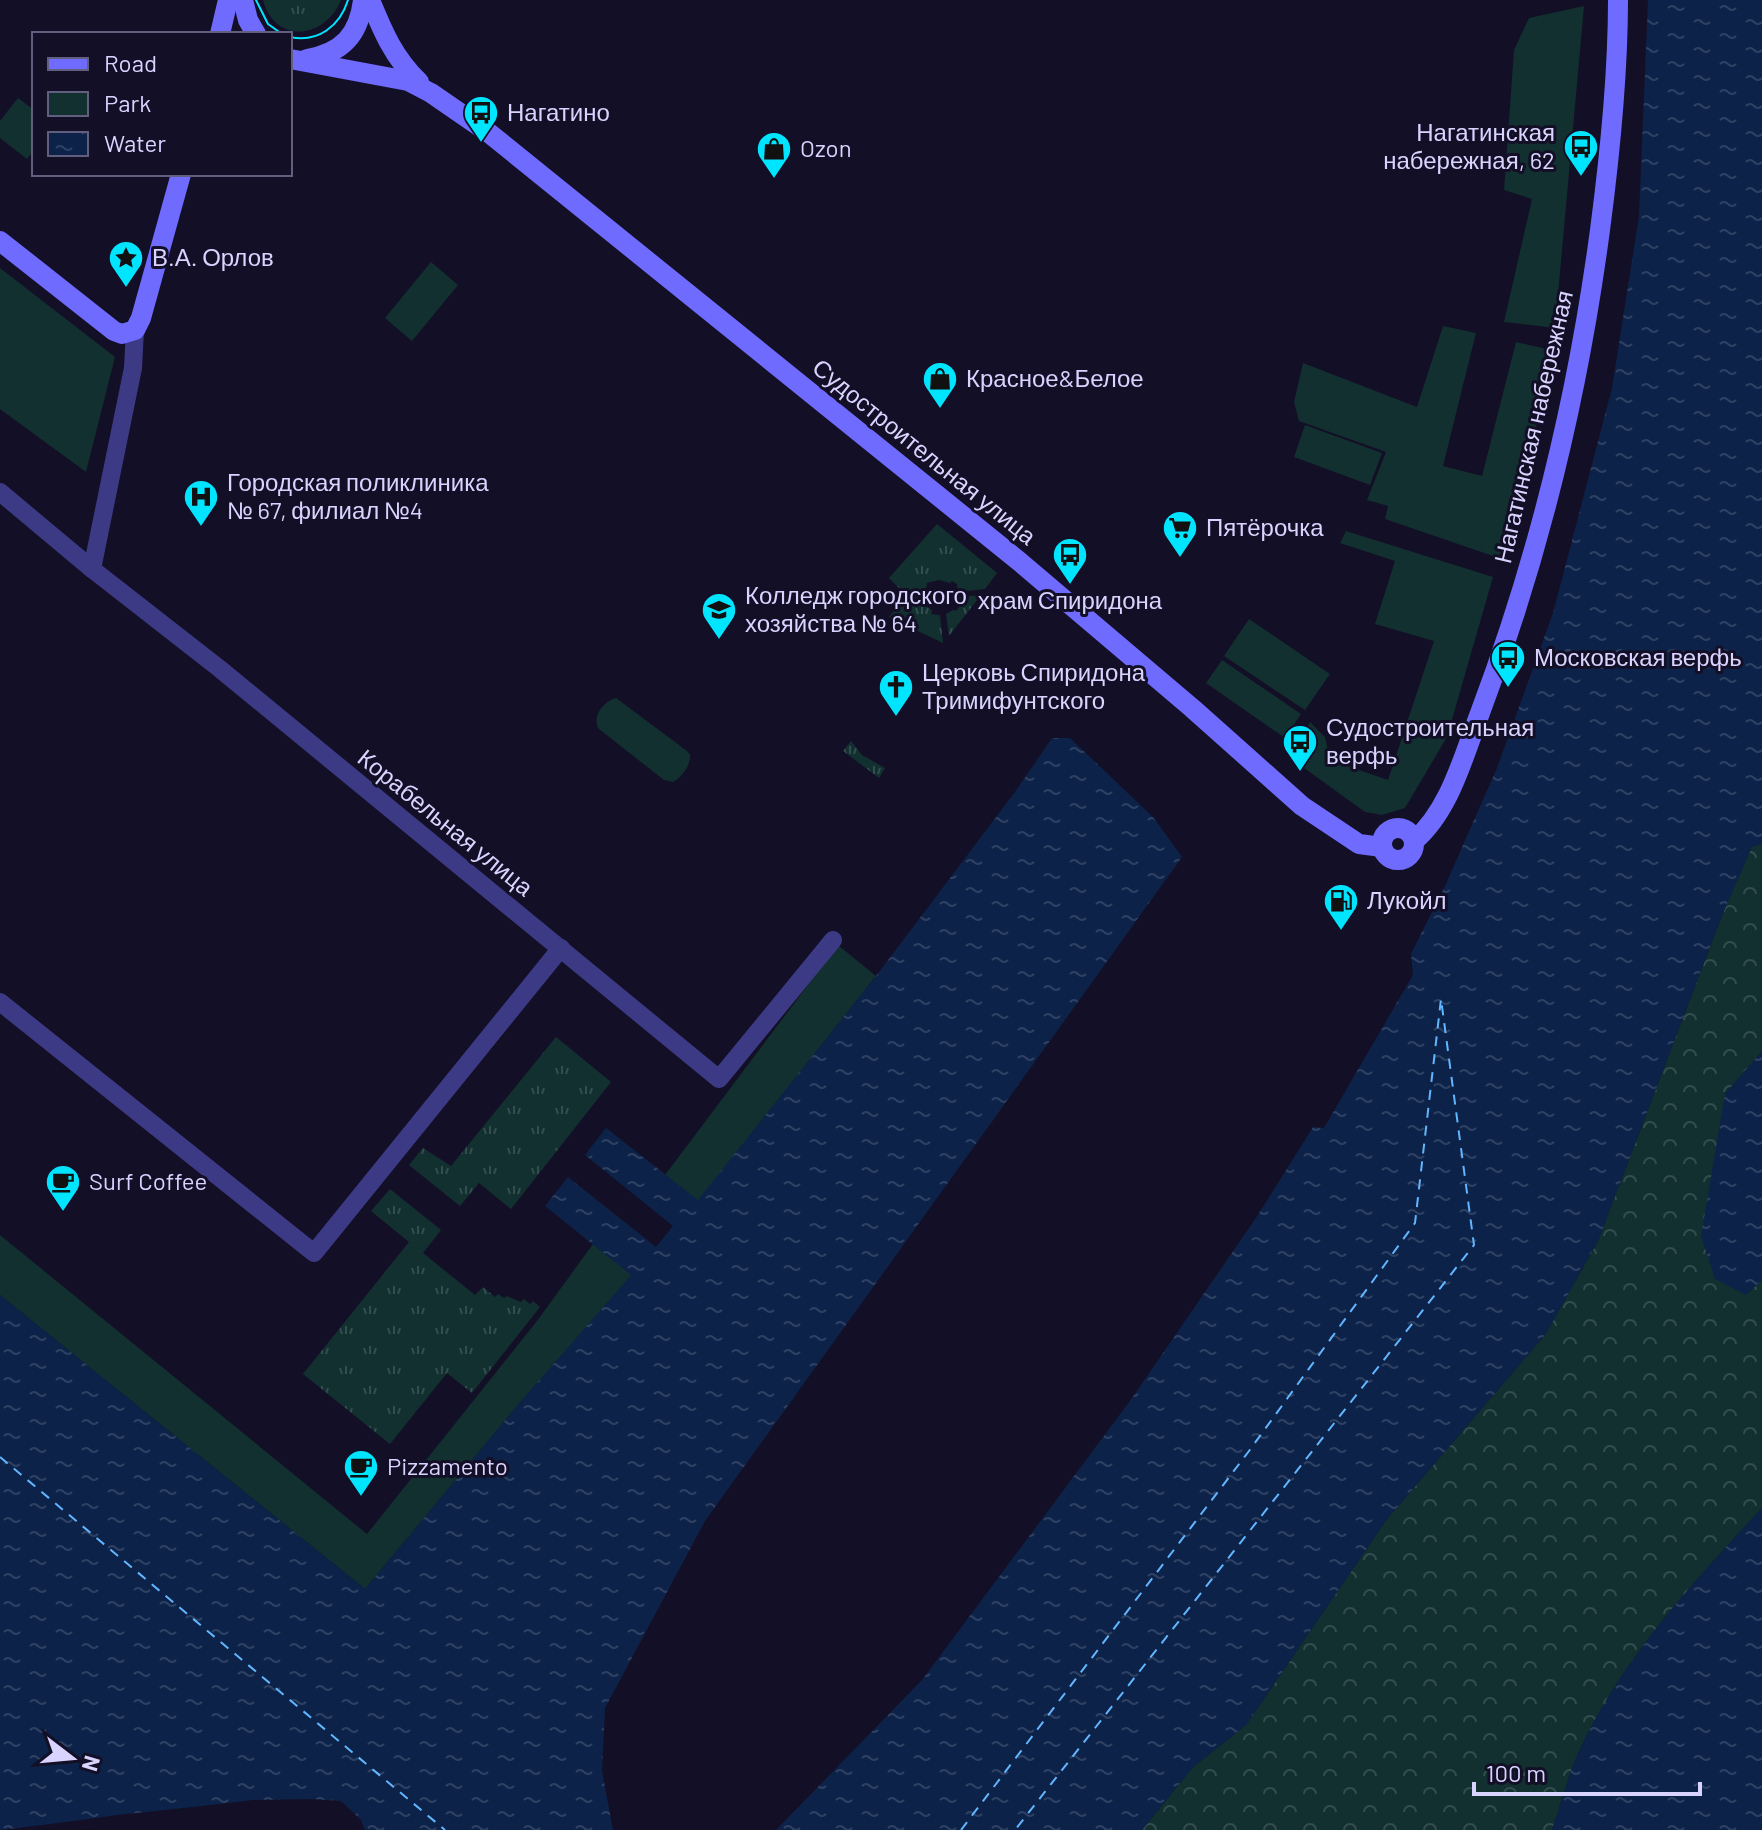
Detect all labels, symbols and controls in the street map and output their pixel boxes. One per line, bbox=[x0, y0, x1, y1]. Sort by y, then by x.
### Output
legend bbox=[32, 32, 292, 176]
text: Road bbox=[104, 48, 157, 77]
text: Park bbox=[104, 88, 151, 117]
bus stop icon: Нагатино bbox=[462, 94, 500, 144]
place label: Нагатино bbox=[507, 97, 610, 126]
place label: Нагатинская набережная, 62 bbox=[1383, 117, 1555, 174]
text: Water bbox=[104, 128, 166, 157]
bus stop icon: Нагатинская набережная, 62 bbox=[1562, 128, 1600, 178]
shop icon: Ozon bbox=[755, 130, 793, 180]
place label: Ozon bbox=[800, 133, 852, 162]
place icon: В.А. Орлов bbox=[107, 239, 145, 289]
place label: В.А. Орлов bbox=[152, 242, 274, 271]
street label: Нагатинская набережная bbox=[1487, 287, 1578, 566]
street label: Судостроительная улица bbox=[807, 352, 1043, 550]
shop icon: Красное&Белое bbox=[921, 360, 959, 410]
place label: Красное&Белое bbox=[966, 363, 1144, 392]
place label: Городская поликлиника № 67, филиал №4 bbox=[227, 467, 489, 524]
hospital icon: Городская поликлиника № 67, филиал №4 bbox=[182, 478, 220, 528]
supermarket icon: Пятёрочка bbox=[1161, 509, 1199, 559]
place label: Пятёрочка bbox=[1206, 512, 1324, 541]
bus stop icon: храм Спиридона bbox=[1051, 536, 1089, 586]
place label: Колледж городского хозяйства № 64 bbox=[745, 580, 967, 637]
place label: храм Спиридона bbox=[978, 585, 1163, 614]
school or university icon: Колледж городского хозяйства № 64 bbox=[700, 591, 738, 641]
bus stop icon: Московская верфь bbox=[1489, 639, 1527, 689]
place label: Московская верфь bbox=[1534, 642, 1742, 671]
place label: Церковь Спиридона Тримифунтского bbox=[922, 657, 1146, 714]
church icon: Церковь Спиридона Тримифунтского bbox=[877, 668, 915, 718]
place label: Судостроительная верфь bbox=[1326, 712, 1534, 769]
bus stop icon: Судостроительная верфь bbox=[1281, 723, 1319, 773]
street label: Корабельная улица bbox=[353, 742, 540, 902]
fuel station icon: Лукойл bbox=[1322, 882, 1360, 932]
place label: Лукойл bbox=[1367, 885, 1447, 914]
cafe icon: Surf Coffee bbox=[44, 1163, 82, 1213]
place label: Surf Coffee bbox=[89, 1166, 207, 1195]
cafe icon: Pizzamento bbox=[342, 1448, 380, 1498]
place label: Pizzamento bbox=[387, 1451, 508, 1480]
north arrow bbox=[32, 1718, 112, 1798]
scale bar bbox=[1474, 1746, 1700, 1796]
text: N bbox=[78, 1753, 107, 1774]
text: 100 m bbox=[1486, 1758, 1546, 1787]

